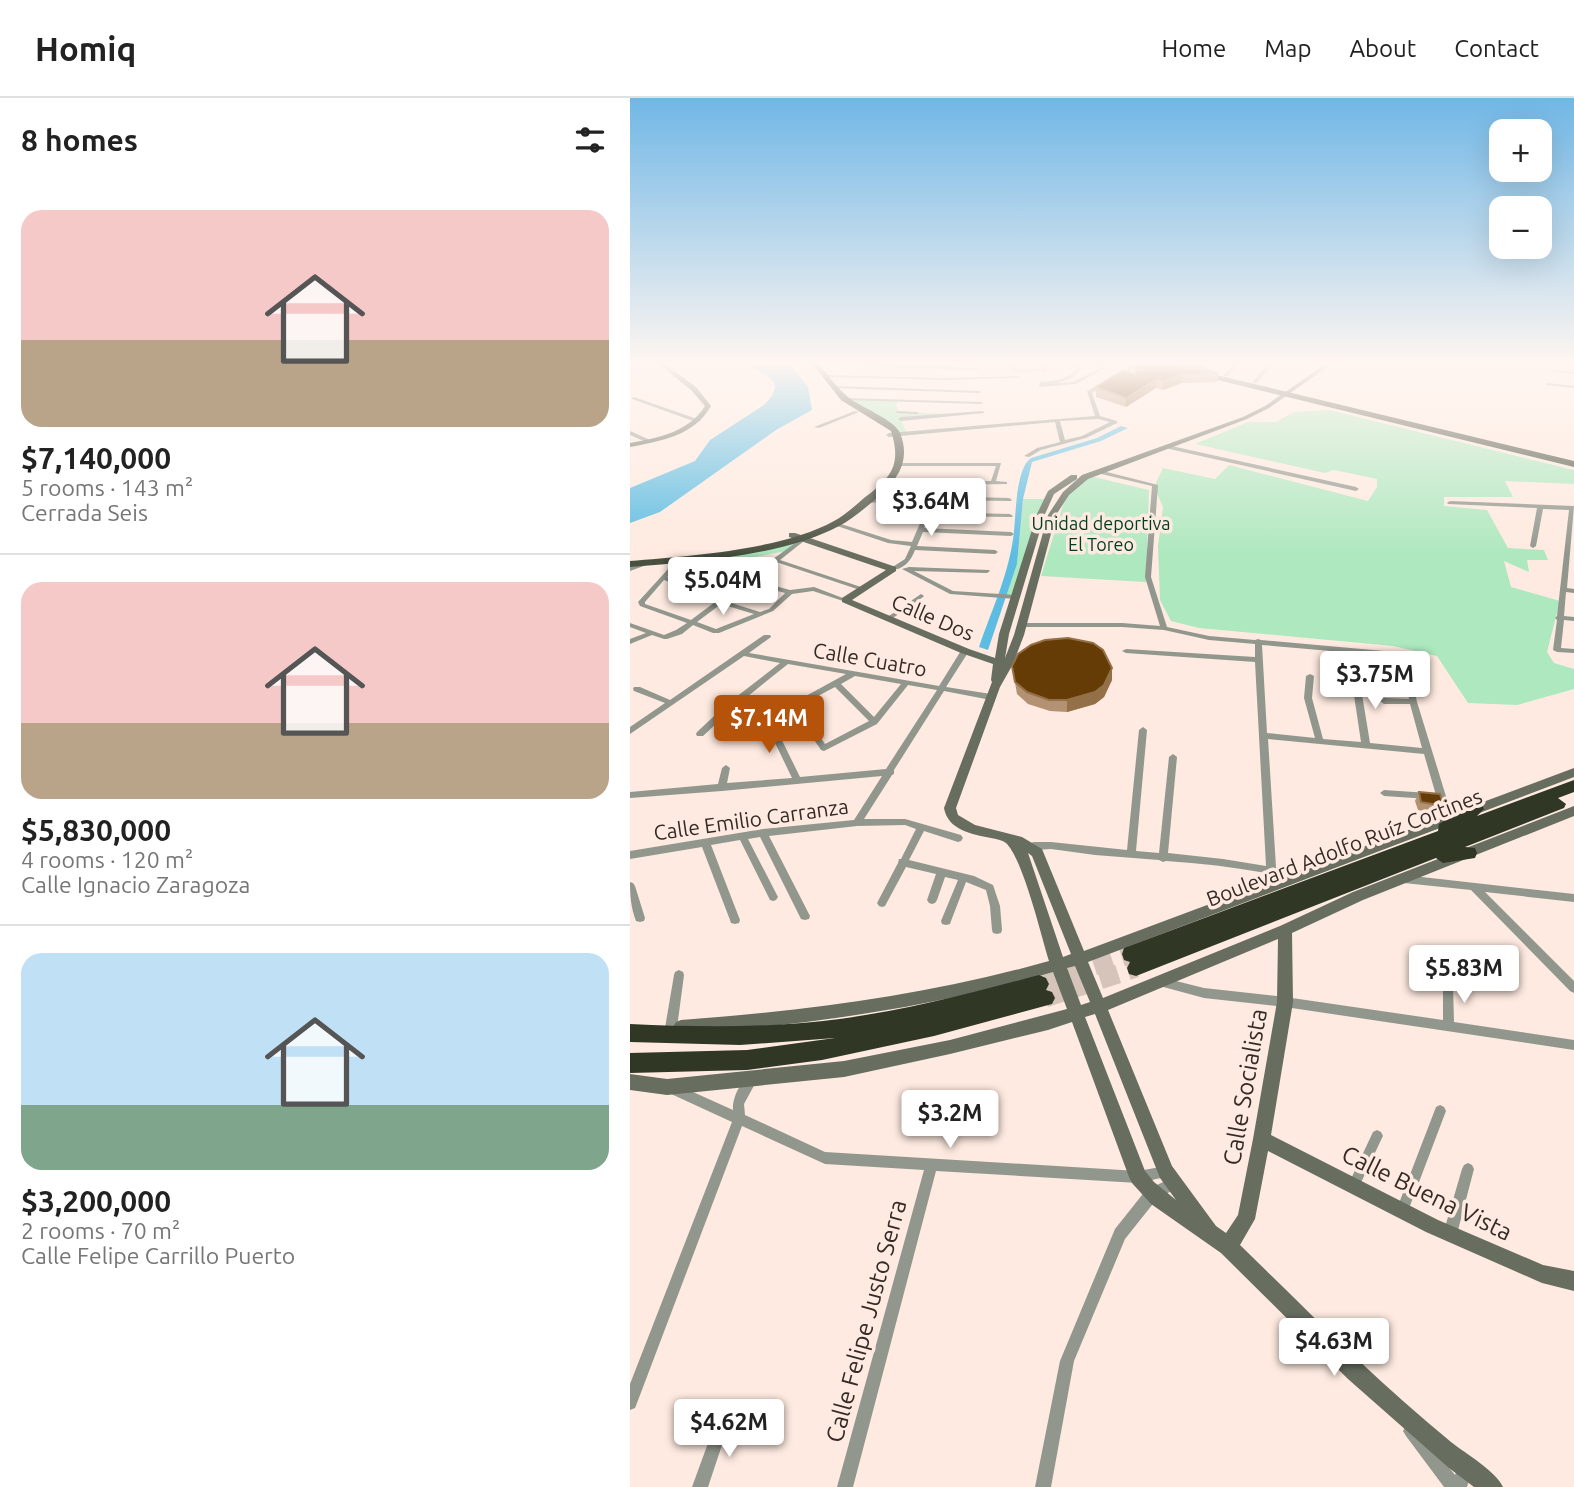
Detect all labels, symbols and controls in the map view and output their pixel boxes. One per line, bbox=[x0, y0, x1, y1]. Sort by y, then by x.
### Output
text: Homiq bbox=[35, 30, 136, 67]
text: Home bbox=[1161, 35, 1226, 62]
text: Map bbox=[1264, 35, 1311, 62]
text: About bbox=[1349, 35, 1416, 62]
text: Contact bbox=[1454, 35, 1539, 62]
map controls bbox=[1489, 119, 1552, 259]
button: + bbox=[1489, 119, 1552, 182]
icon: filters bbox=[571, 121, 609, 159]
text: 8 homes bbox=[21, 123, 138, 157]
button: − bbox=[1489, 196, 1552, 259]
icon: home bbox=[252, 256, 378, 382]
text: $7,140,000 bbox=[21, 441, 171, 475]
text: 5 rooms · 143 m² bbox=[21, 475, 193, 500]
pin: $3.64M bbox=[874, 478, 988, 538]
text: $3.64M bbox=[892, 488, 970, 513]
text: Cerrada Seis bbox=[21, 500, 148, 525]
park label: Unidad deportiva El Toreo bbox=[1031, 513, 1171, 554]
pin: $5.04M bbox=[666, 558, 780, 617]
text: $5.04M bbox=[684, 567, 762, 592]
street label: Calle Dos bbox=[888, 589, 978, 645]
icon: home bbox=[252, 628, 378, 754]
street label: Calle Cuatro bbox=[811, 637, 929, 681]
pin: $3.75M bbox=[1318, 652, 1432, 711]
text: $3.75M bbox=[1336, 661, 1414, 686]
pin: $7.14M bbox=[712, 696, 826, 755]
text: $7.14M bbox=[730, 705, 808, 730]
street label: Boulevard Adolfo Ruíz Cortines bbox=[1203, 783, 1485, 911]
street label: Calle Emilio Carranza bbox=[652, 793, 850, 845]
text: $5,830,000 bbox=[21, 813, 171, 847]
text: 4 rooms · 120 m² bbox=[21, 847, 193, 872]
text: Calle Ignacio Zaragoza bbox=[21, 872, 250, 897]
pin: $5.83M bbox=[1407, 946, 1521, 1005]
text: $5.83M bbox=[1425, 955, 1503, 980]
icon: home bbox=[252, 999, 378, 1125]
street label: Calle Socialista bbox=[1218, 1007, 1272, 1167]
pin: $3.2M bbox=[901, 1090, 999, 1150]
text: $3.2M bbox=[917, 1100, 983, 1125]
street label: Calle Buena Vista bbox=[1337, 1140, 1517, 1246]
text: $3,200,000 bbox=[21, 1184, 171, 1218]
street label: Calle Felipe Justo Serra bbox=[821, 1197, 911, 1445]
text: 2 rooms · 70 m² bbox=[21, 1218, 180, 1243]
text: Calle Felipe Carrillo Puerto bbox=[21, 1243, 295, 1268]
pin: $4.63M bbox=[1277, 1318, 1391, 1378]
text: $4.63M bbox=[1295, 1328, 1373, 1353]
pin: $4.62M bbox=[672, 1400, 786, 1459]
text: $4.62M bbox=[690, 1409, 768, 1434]

